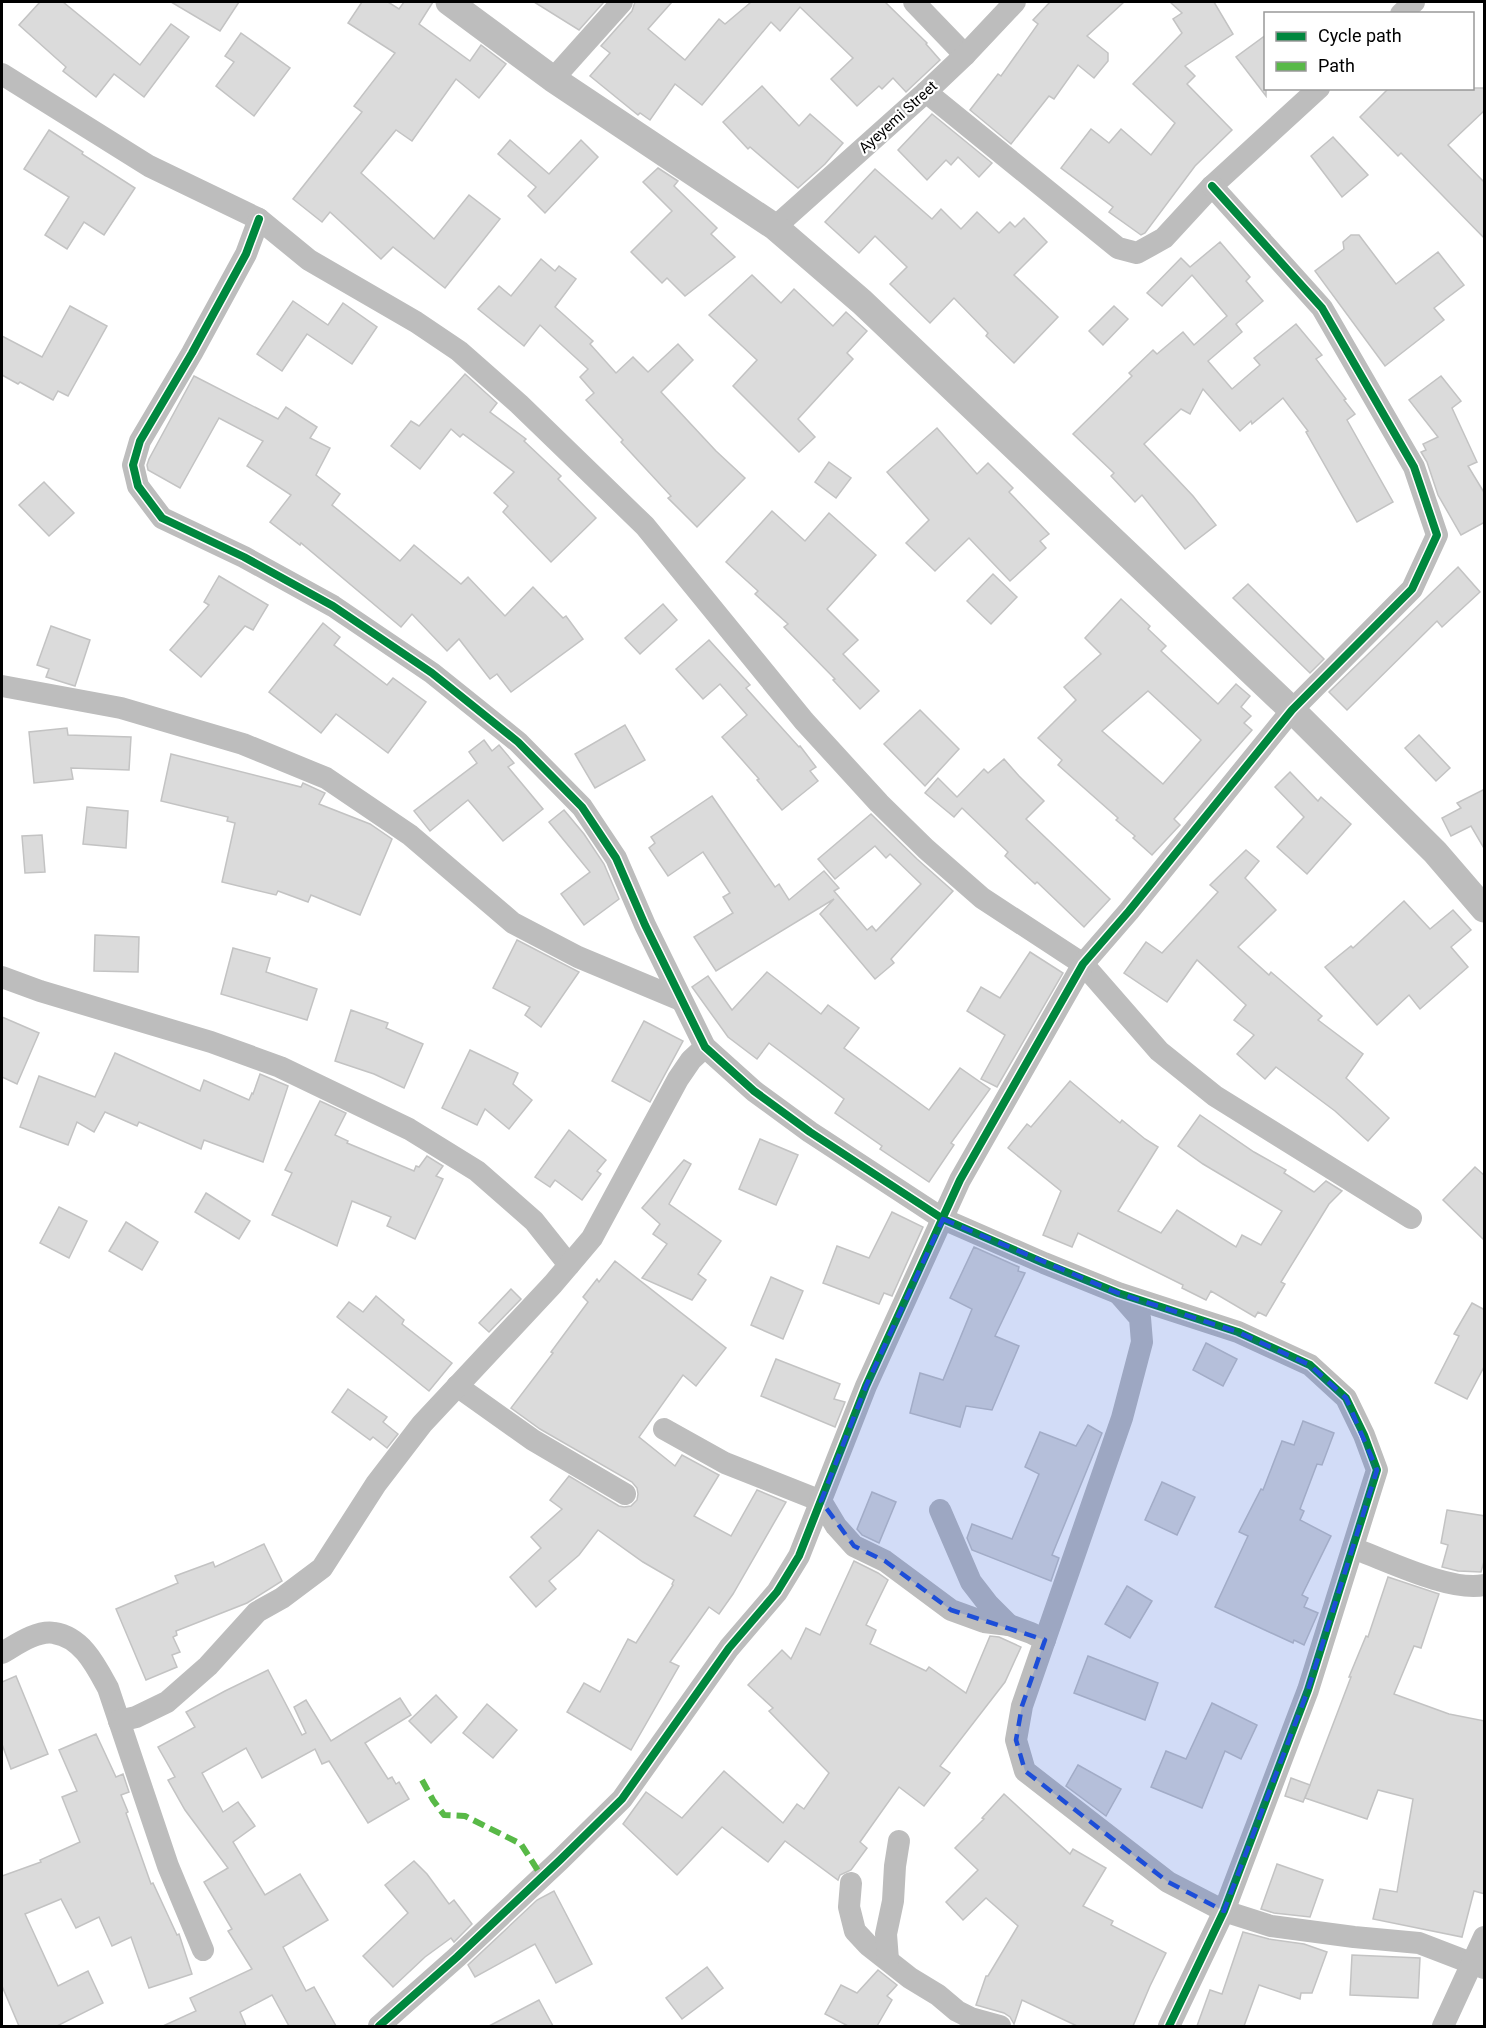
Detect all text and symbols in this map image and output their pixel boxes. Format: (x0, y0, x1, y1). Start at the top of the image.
legend (1264, 12, 1474, 90)
text: Cycle path (1318, 25, 1402, 46)
text: Path (1318, 55, 1355, 76)
street label: Ayeyemi Street (855, 77, 941, 157)

